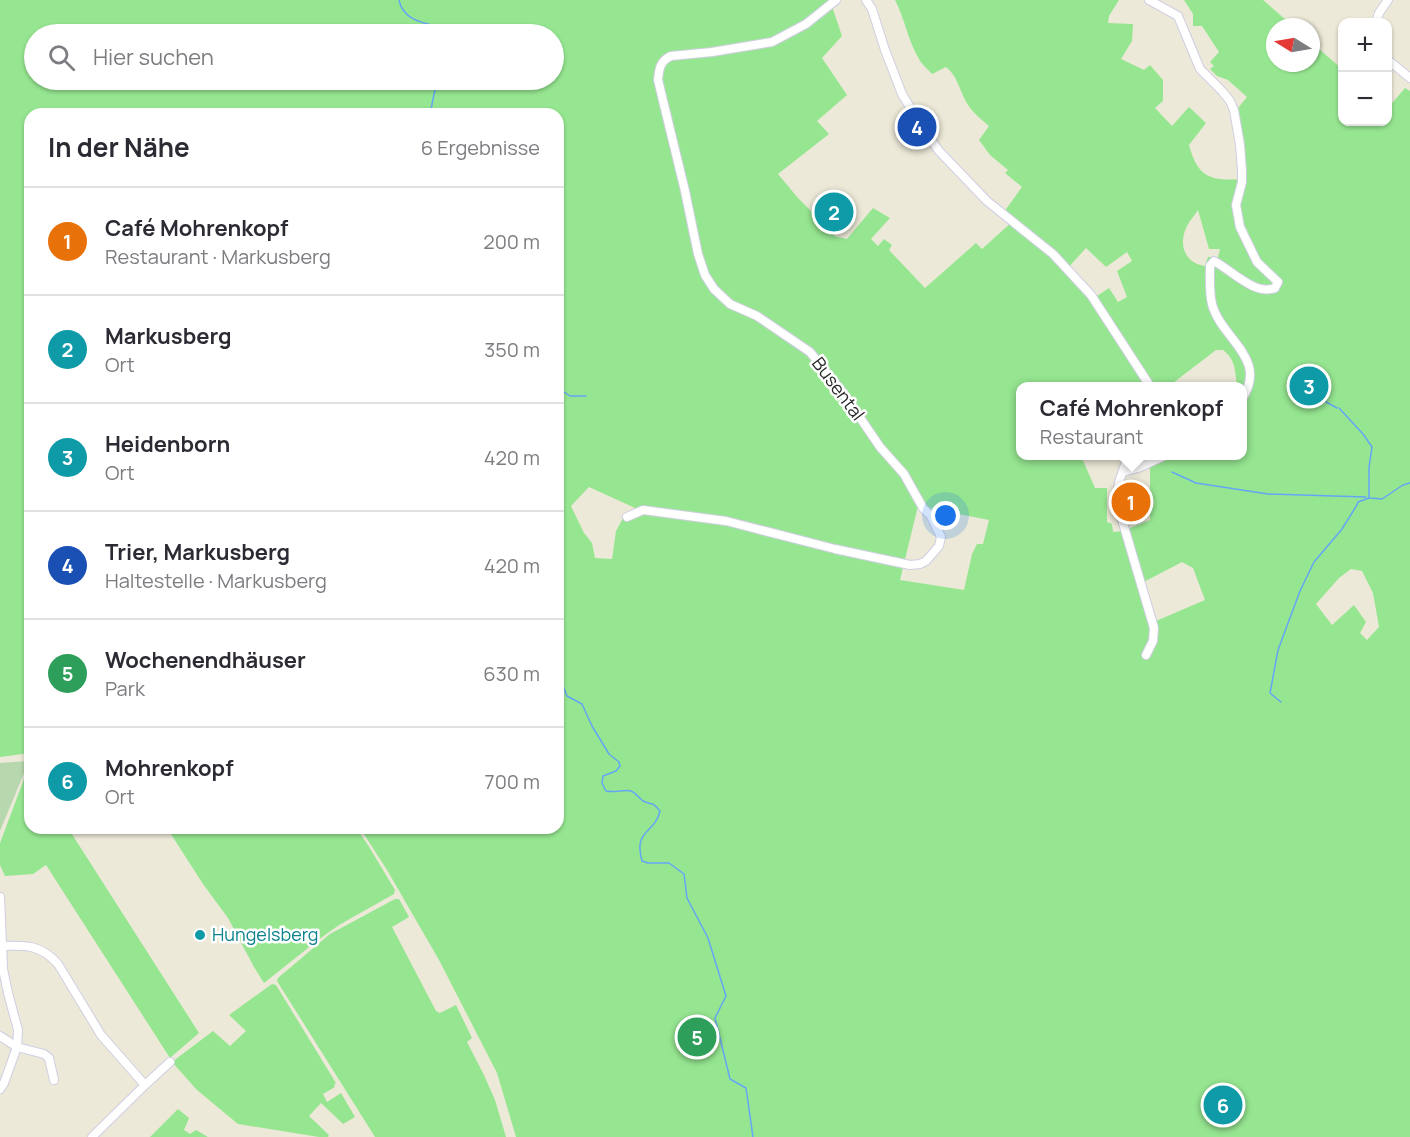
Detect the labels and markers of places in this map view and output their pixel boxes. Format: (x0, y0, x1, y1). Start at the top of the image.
pin: 4 (898, 104, 936, 150)
pin: 2 (814, 190, 854, 234)
pin: 3 (1290, 364, 1328, 408)
pin: 1 (1112, 480, 1150, 524)
place label: Hungelsberg (212, 922, 319, 946)
marker: Hungelsberg (193, 928, 207, 942)
pin: 5 (678, 1014, 716, 1060)
pin: 6 (1204, 1082, 1242, 1128)

